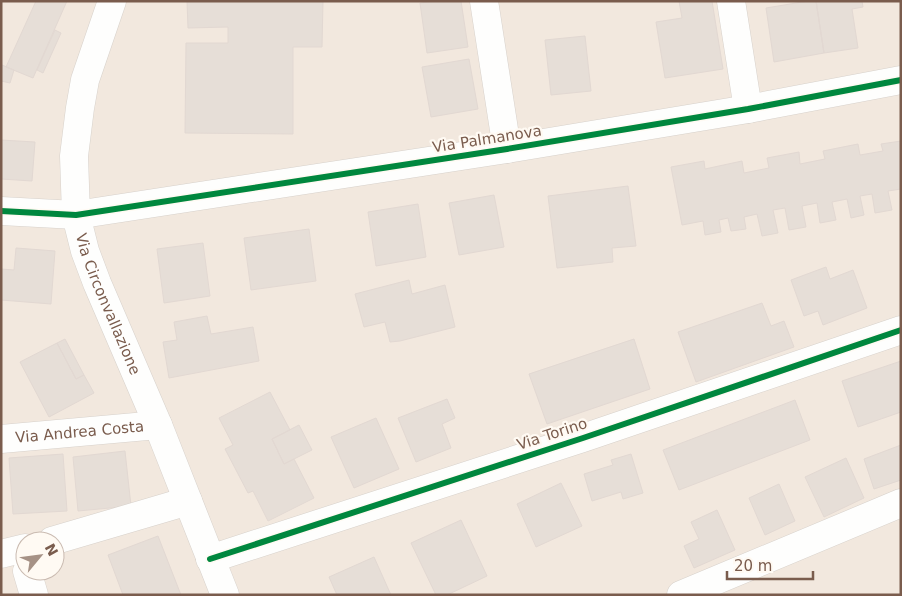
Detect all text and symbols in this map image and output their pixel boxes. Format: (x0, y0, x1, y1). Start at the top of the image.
street label: Via Palmanova (431, 121, 543, 157)
street label: Via Circonvallazione (72, 231, 144, 377)
street label: Via Torino (515, 414, 589, 454)
street label: Via Andrea Costa (15, 417, 145, 447)
north arrow (15, 531, 65, 581)
text: N (42, 541, 61, 559)
scale bar (727, 548, 813, 580)
text: 20 m (734, 557, 772, 575)

